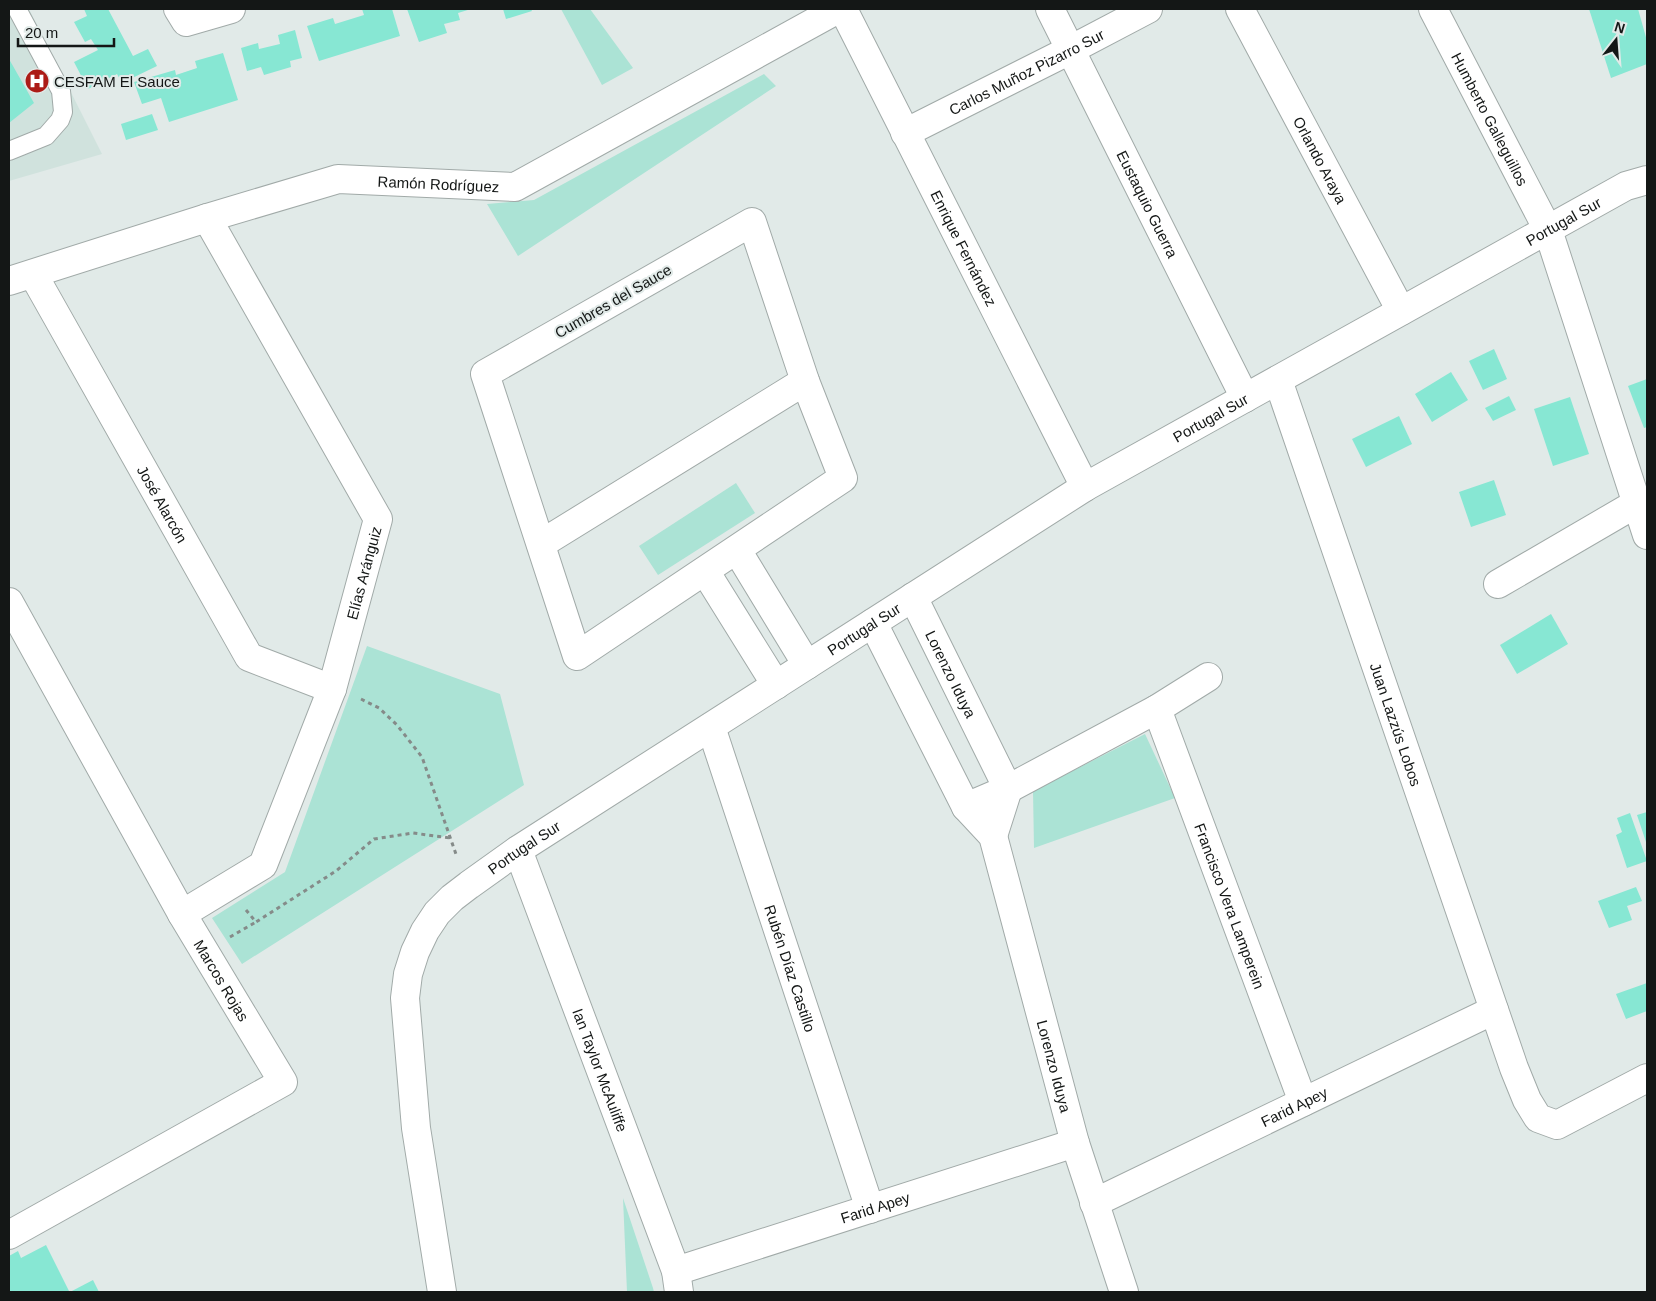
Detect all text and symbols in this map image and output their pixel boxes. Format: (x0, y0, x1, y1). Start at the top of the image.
scale bar (18, 15, 114, 47)
north arrow (1591, 15, 1641, 65)
text: N (1613, 18, 1627, 37)
text: 20 m (25, 24, 58, 41)
street label: Carlos Muñoz Pizarro Sur (946, 25, 1107, 118)
street label: Humberto Galleguillos (1449, 50, 1532, 188)
hospital icon: CESFAM El Sauce (24, 68, 50, 94)
place label: CESFAM El Sauce (54, 73, 180, 90)
street label: Orlando Araya (1290, 114, 1351, 207)
street label: Eustaquio Guerra (1114, 147, 1182, 261)
street label: Ramón Rodríguez (377, 172, 500, 195)
street label: Enrique Fernández (928, 187, 1000, 309)
street label: Portugal Sur (1523, 193, 1604, 249)
street label: Cumbres del Sauce (552, 261, 674, 341)
street label: Portugal Sur (1170, 390, 1251, 445)
street label: José Alarcón (134, 462, 191, 546)
street label: Elías Aránguiz (343, 524, 384, 621)
street label: Portugal Sur (824, 599, 903, 658)
street label: Lorenzo Iduya (922, 628, 980, 721)
street label: Juan Lazzús Lobos (1367, 660, 1425, 788)
street label: Portugal Sur (484, 817, 563, 877)
street label: Francisco Vera Lamperein (1192, 821, 1269, 991)
street label: Rubén Díaz Castillo (762, 903, 819, 1034)
street label: Marcos Rojas (191, 937, 253, 1024)
street label: Ian Taylor McAuliffe (570, 1006, 631, 1134)
street label: Lorenzo Iduya (1034, 1018, 1075, 1115)
street label: Farid Apey (1258, 1083, 1330, 1130)
street label: Farid Apey (838, 1188, 912, 1226)

